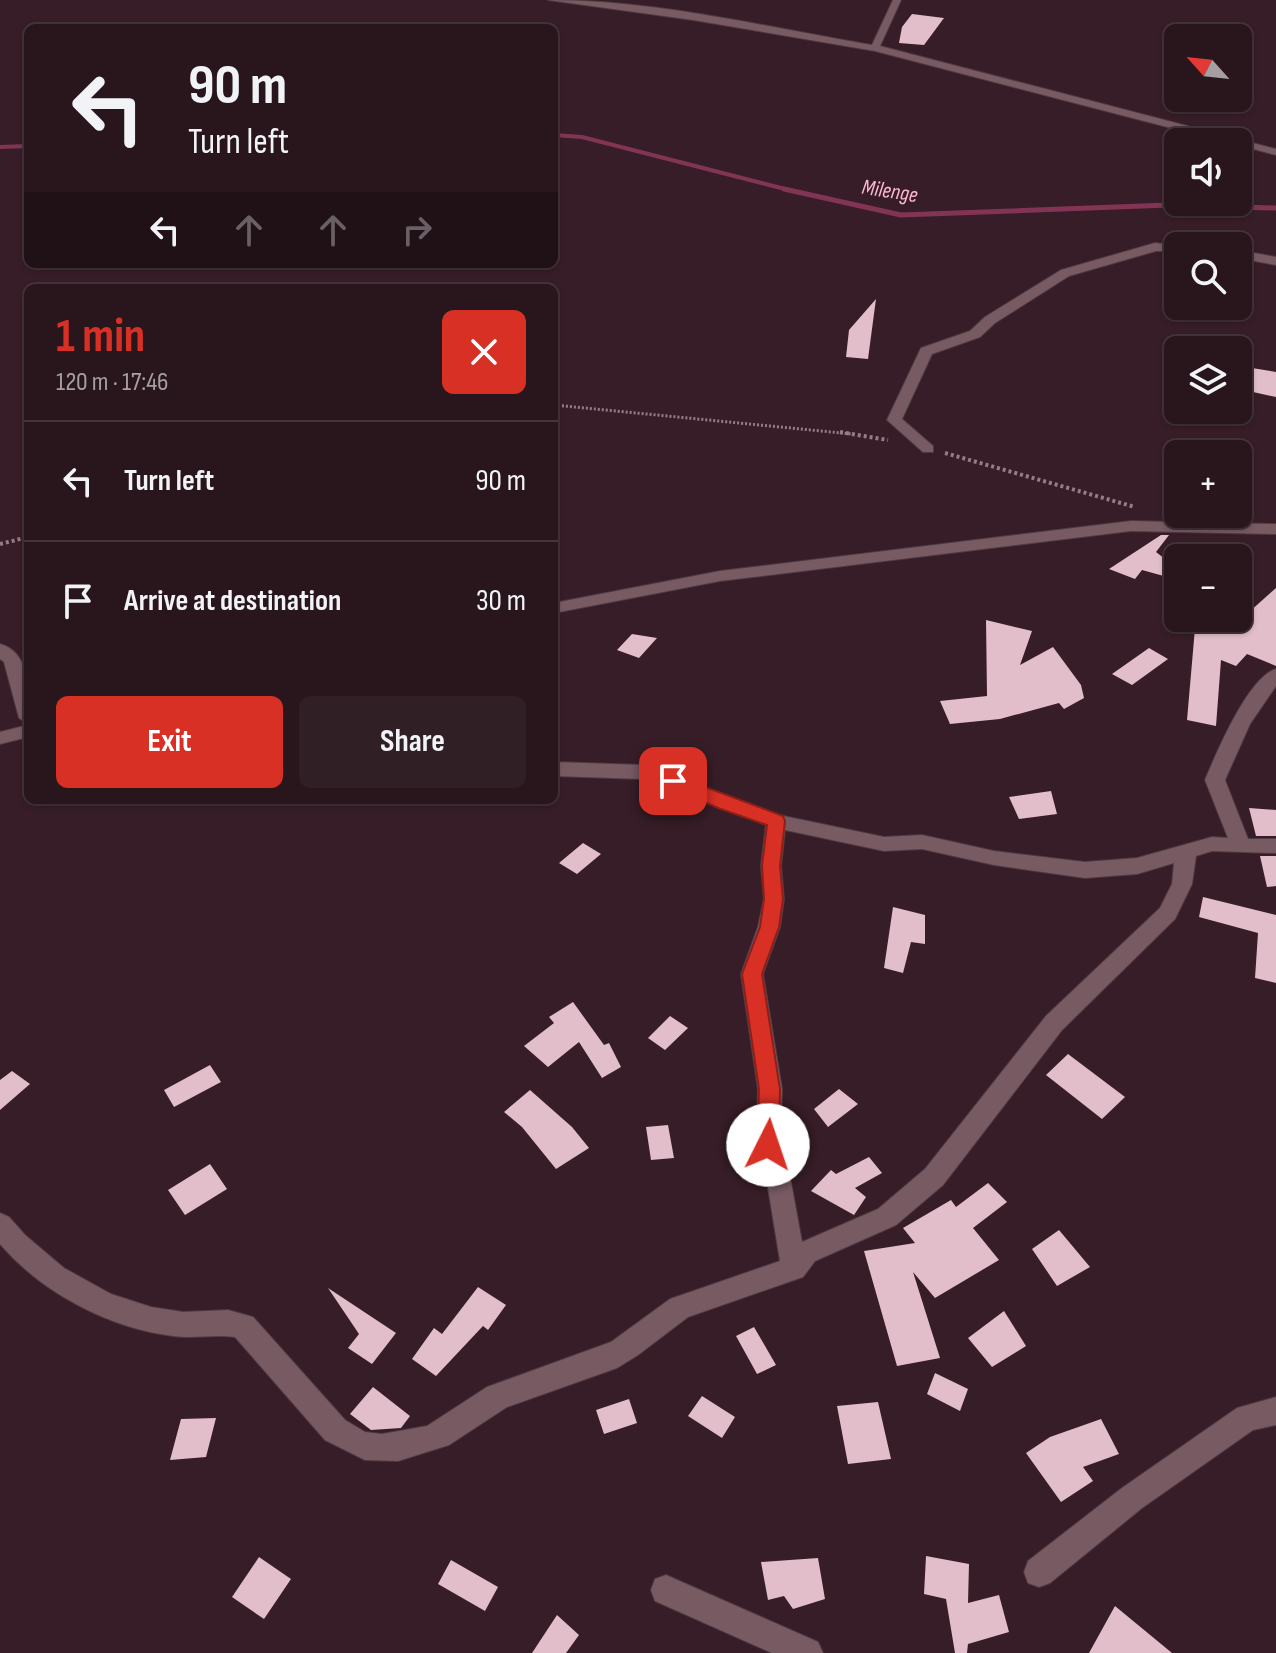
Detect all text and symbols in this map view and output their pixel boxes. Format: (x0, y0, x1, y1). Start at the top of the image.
north arrow (1164, 24, 1252, 112)
map controls (1164, 24, 1252, 632)
text: 90 m (188, 53, 287, 120)
icon: left (56, 56, 160, 160)
text: Turn left (188, 121, 289, 164)
button: sound (1164, 128, 1252, 216)
water label: Milenge (860, 174, 920, 209)
icon: left (143, 208, 187, 252)
icon: ahead (227, 208, 271, 252)
icon: ahead (311, 208, 355, 252)
icon: right (395, 208, 439, 252)
button: search (1164, 232, 1252, 320)
text: 1 min (56, 308, 145, 365)
button: close (442, 310, 526, 394)
button: layers (1164, 336, 1252, 424)
text: 120 m · 17:46 (56, 367, 168, 398)
button: + (1164, 440, 1252, 528)
icon: left (56, 459, 100, 503)
text: Turn left (124, 463, 214, 499)
text: 90 m (475, 463, 526, 499)
button: − (1164, 544, 1252, 632)
icon: arrive (56, 579, 100, 623)
text: Arrive at destination (124, 583, 341, 619)
text: 30 m (476, 583, 526, 619)
button: Exit (56, 696, 283, 788)
button: Share (299, 696, 526, 788)
pin (639, 747, 707, 815)
icon: arrive (651, 759, 695, 803)
position arrow (726, 1103, 810, 1187)

